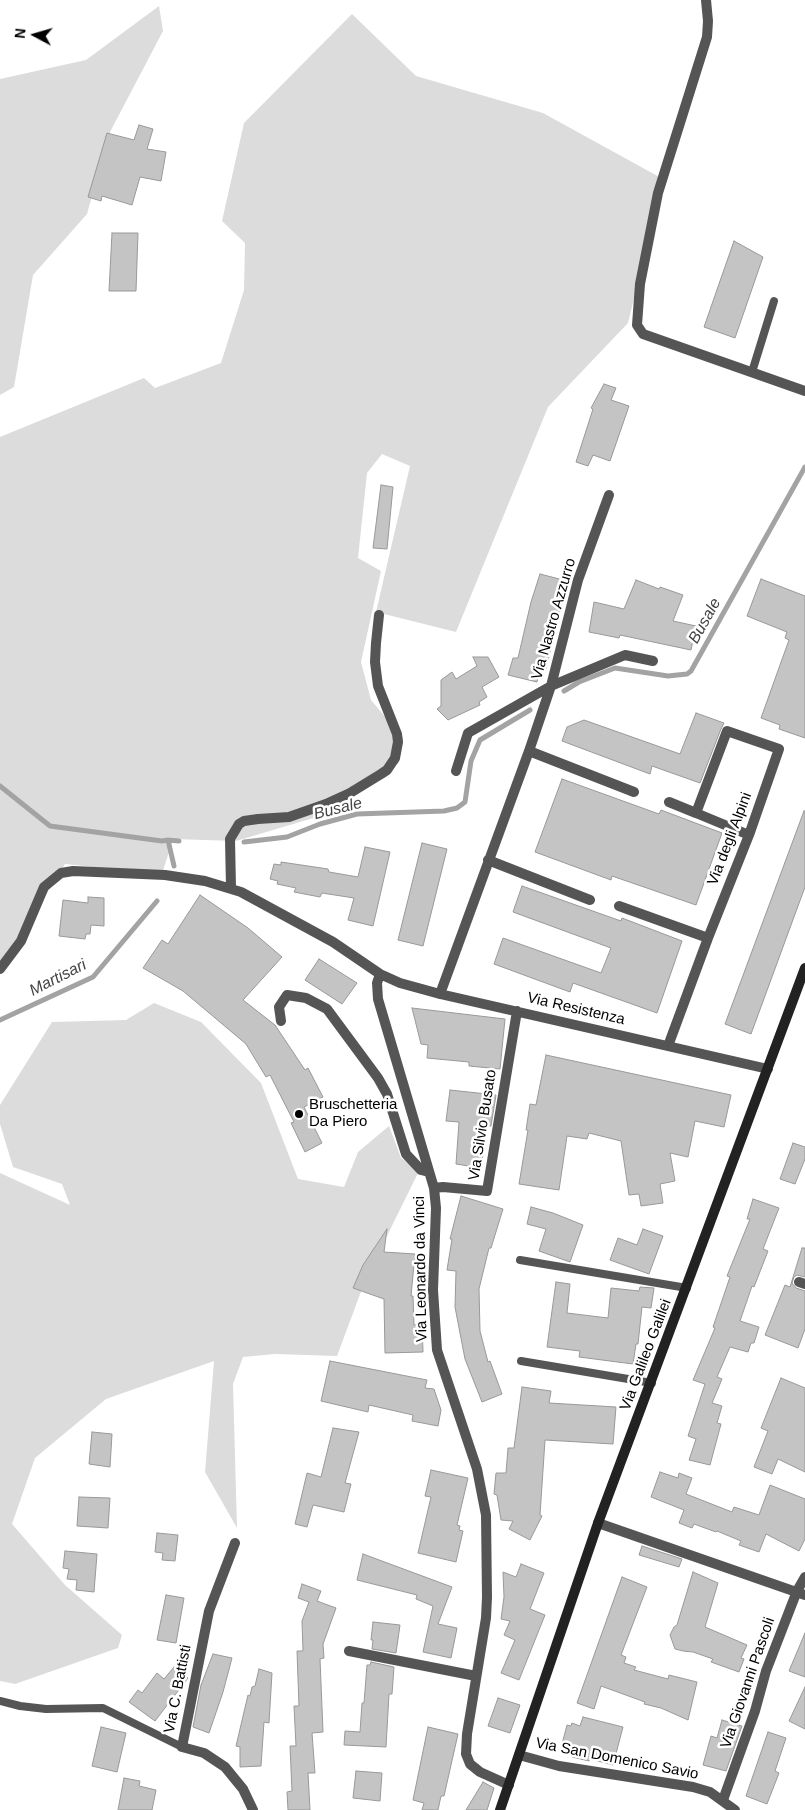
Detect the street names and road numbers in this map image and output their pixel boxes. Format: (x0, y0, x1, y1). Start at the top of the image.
street label: Via Nastro Azzurro (528, 556, 580, 682)
street label: Via degli Alpini (704, 790, 756, 888)
street label: Via Resistenza (525, 989, 627, 1029)
street label: Via Silvio Busato (465, 1068, 501, 1182)
street label: Via Leonardo da Vinci (411, 1196, 431, 1342)
street label: Via Galileo Galilei (616, 1297, 676, 1413)
street label: Via Giovanni Pascoli (717, 1615, 779, 1751)
street label: Via C. Battisti (161, 1643, 195, 1735)
street label: Via San Domenico Savio (534, 1734, 700, 1784)

